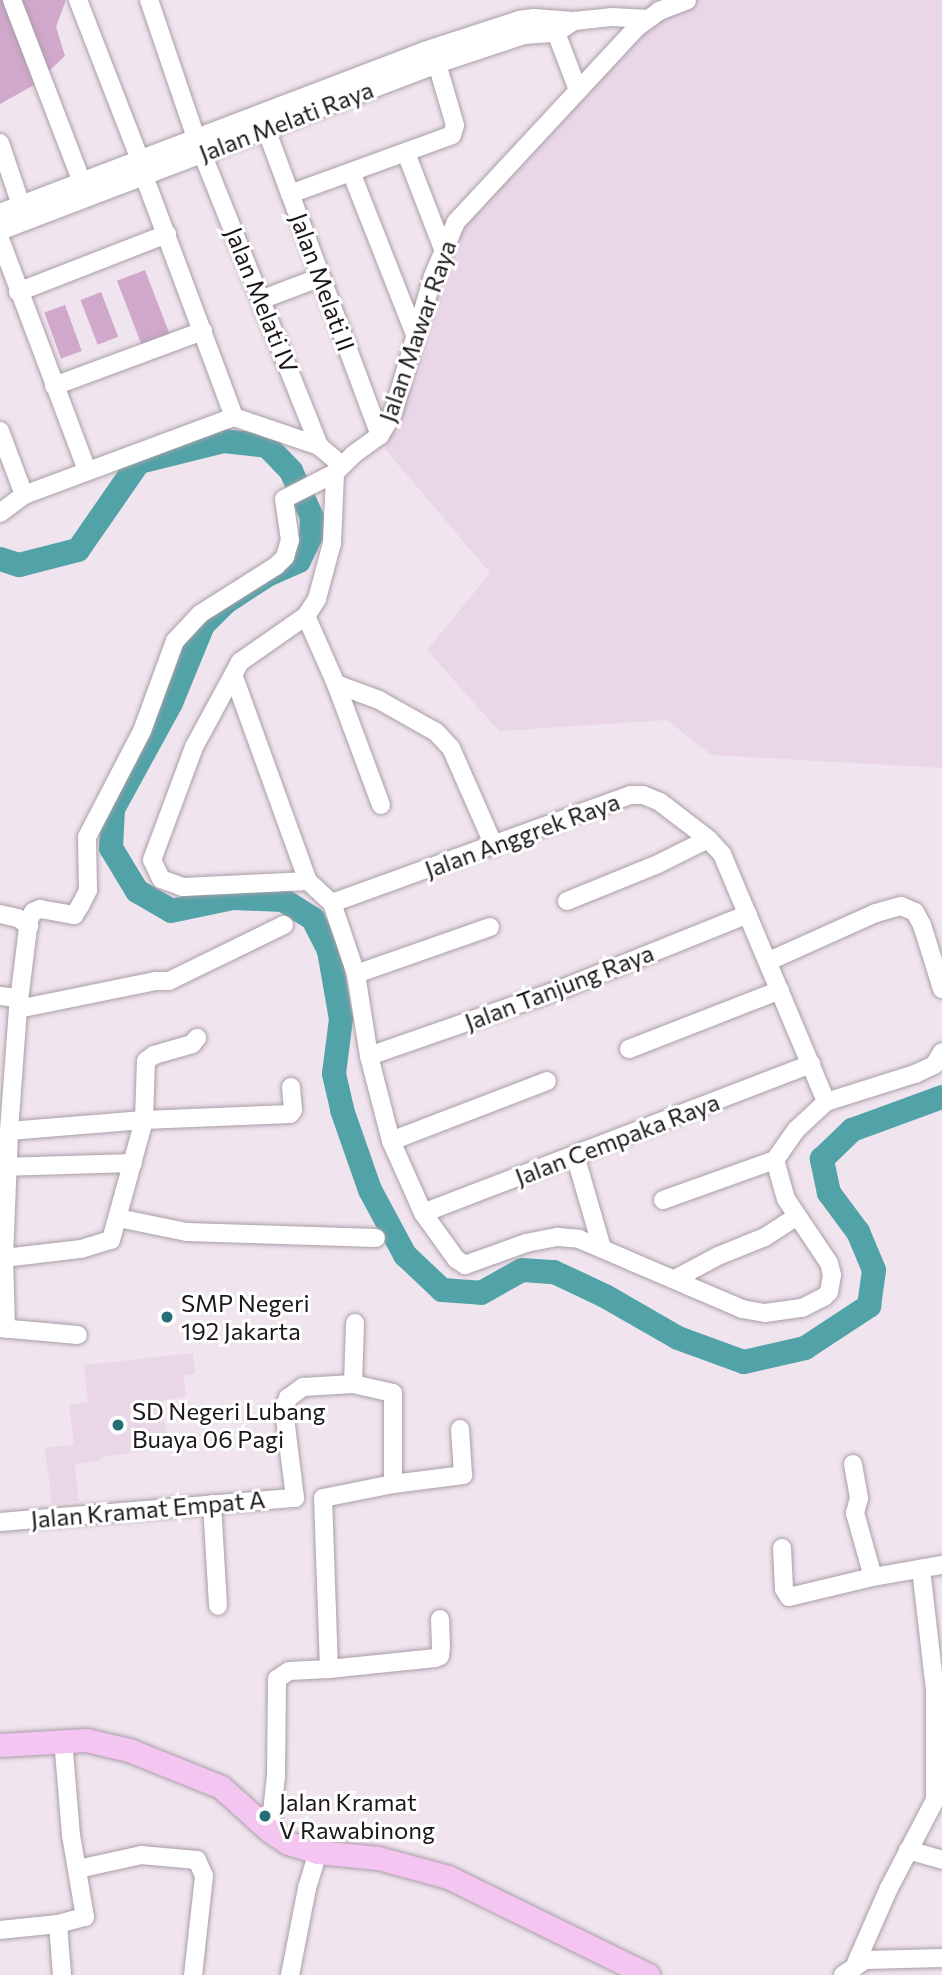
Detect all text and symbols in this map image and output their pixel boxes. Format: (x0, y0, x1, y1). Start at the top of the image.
street label: Jalan Melati Raya (195, 75, 377, 167)
street label: Jalan Melati II (285, 209, 361, 355)
street label: Jalan Melati IV (220, 223, 304, 377)
street label: Jalan Mawar Raya (372, 236, 462, 426)
street label: Jalan Anggrek Raya (421, 786, 623, 884)
street label: Jalan Tanjung Raya (460, 938, 658, 1036)
street label: Jalan Cempaka Raya (511, 1087, 723, 1191)
place label: SMP Negeri 192 Jakarta (181, 1289, 310, 1345)
marker: SMP Negeri 192 Jakarta (159, 1309, 175, 1325)
place label: SD Negeri Lubang Buaya 06 Pagi (132, 1397, 326, 1453)
marker: SD Negeri Lubang Buaya 06 Pagi (110, 1417, 126, 1433)
street label: Jalan Kramat Empat A (29, 1484, 267, 1534)
place label: Jalan Kramat V Rawabinong (279, 1788, 435, 1844)
marker: Jalan Kramat V Rawabinong (257, 1808, 273, 1824)

